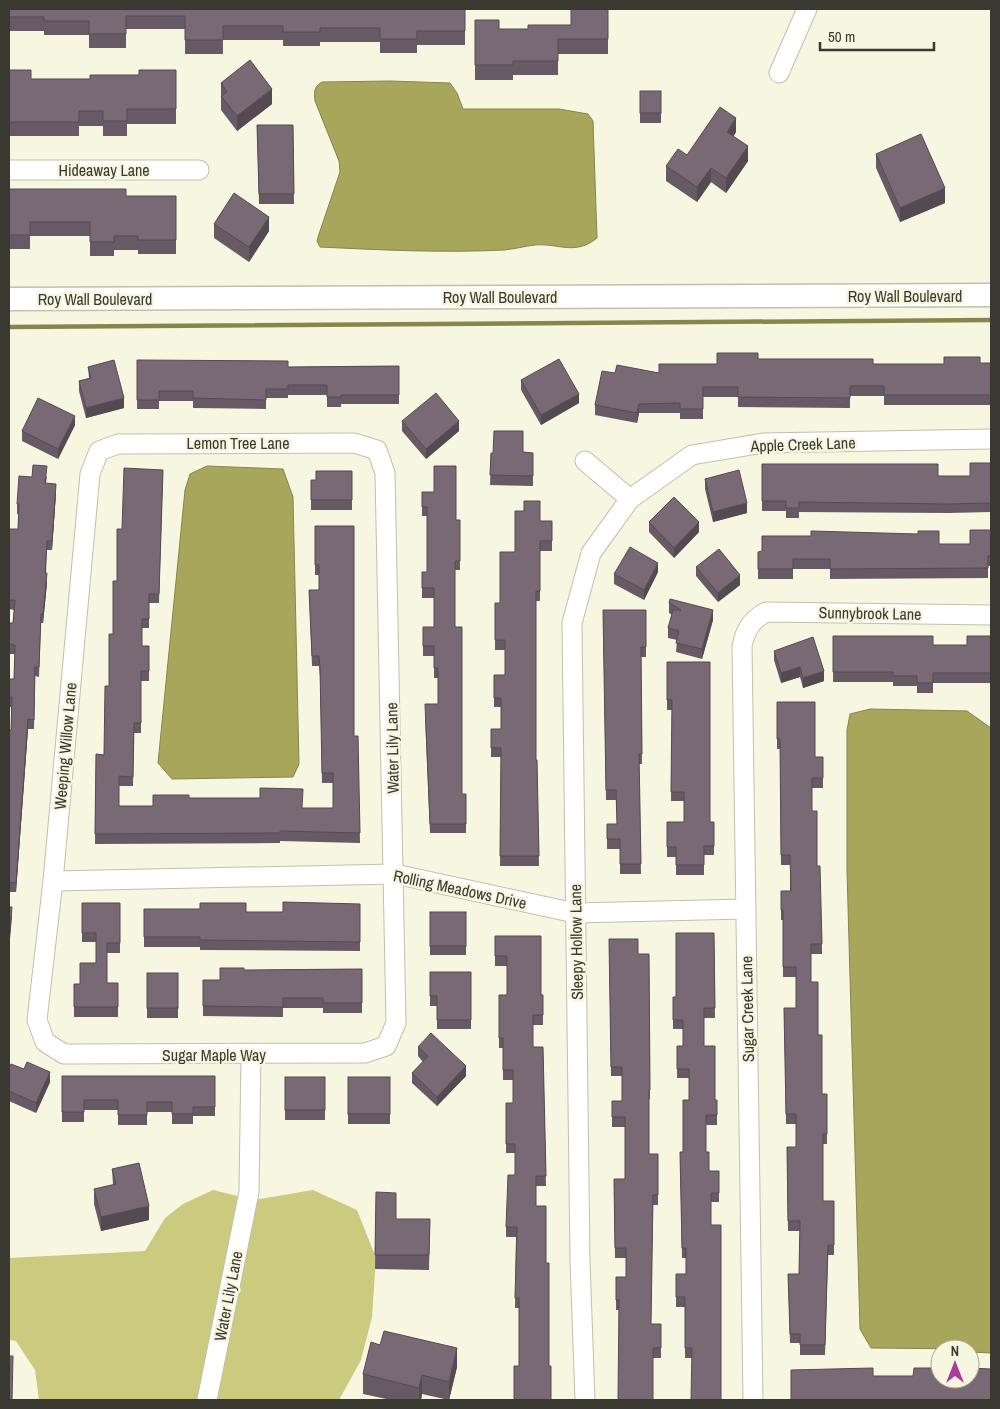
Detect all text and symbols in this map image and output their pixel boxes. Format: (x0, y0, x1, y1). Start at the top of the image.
scale bar (820, 20, 934, 52)
text: 50 m (828, 26, 855, 47)
street label: Hideaway Lane (58, 159, 150, 181)
street label: Roy Wall Boulevard (848, 285, 962, 307)
street label: Roy Wall Boulevard (443, 286, 557, 308)
street label: Roy Wall Boulevard (38, 288, 152, 310)
street label: Apple Creek Lane (749, 431, 856, 457)
street label: Lemon Tree Lane (187, 432, 289, 454)
street label: Sunnybrook Lane (818, 601, 922, 625)
street label: Weeping Willow Lane (48, 682, 82, 810)
street label: Water Lily Lane (380, 702, 404, 794)
street label: Rolling Meadows Drive (391, 864, 529, 914)
street label: Sleepy Hollow Lane (564, 884, 588, 1000)
street label: Sugar Creek Lane (735, 956, 759, 1062)
street label: Sugar Maple Way (162, 1044, 266, 1066)
street label: Water Lily Lane (208, 1249, 248, 1343)
north arrow (930, 1339, 980, 1389)
text: N (951, 1342, 959, 1360)

